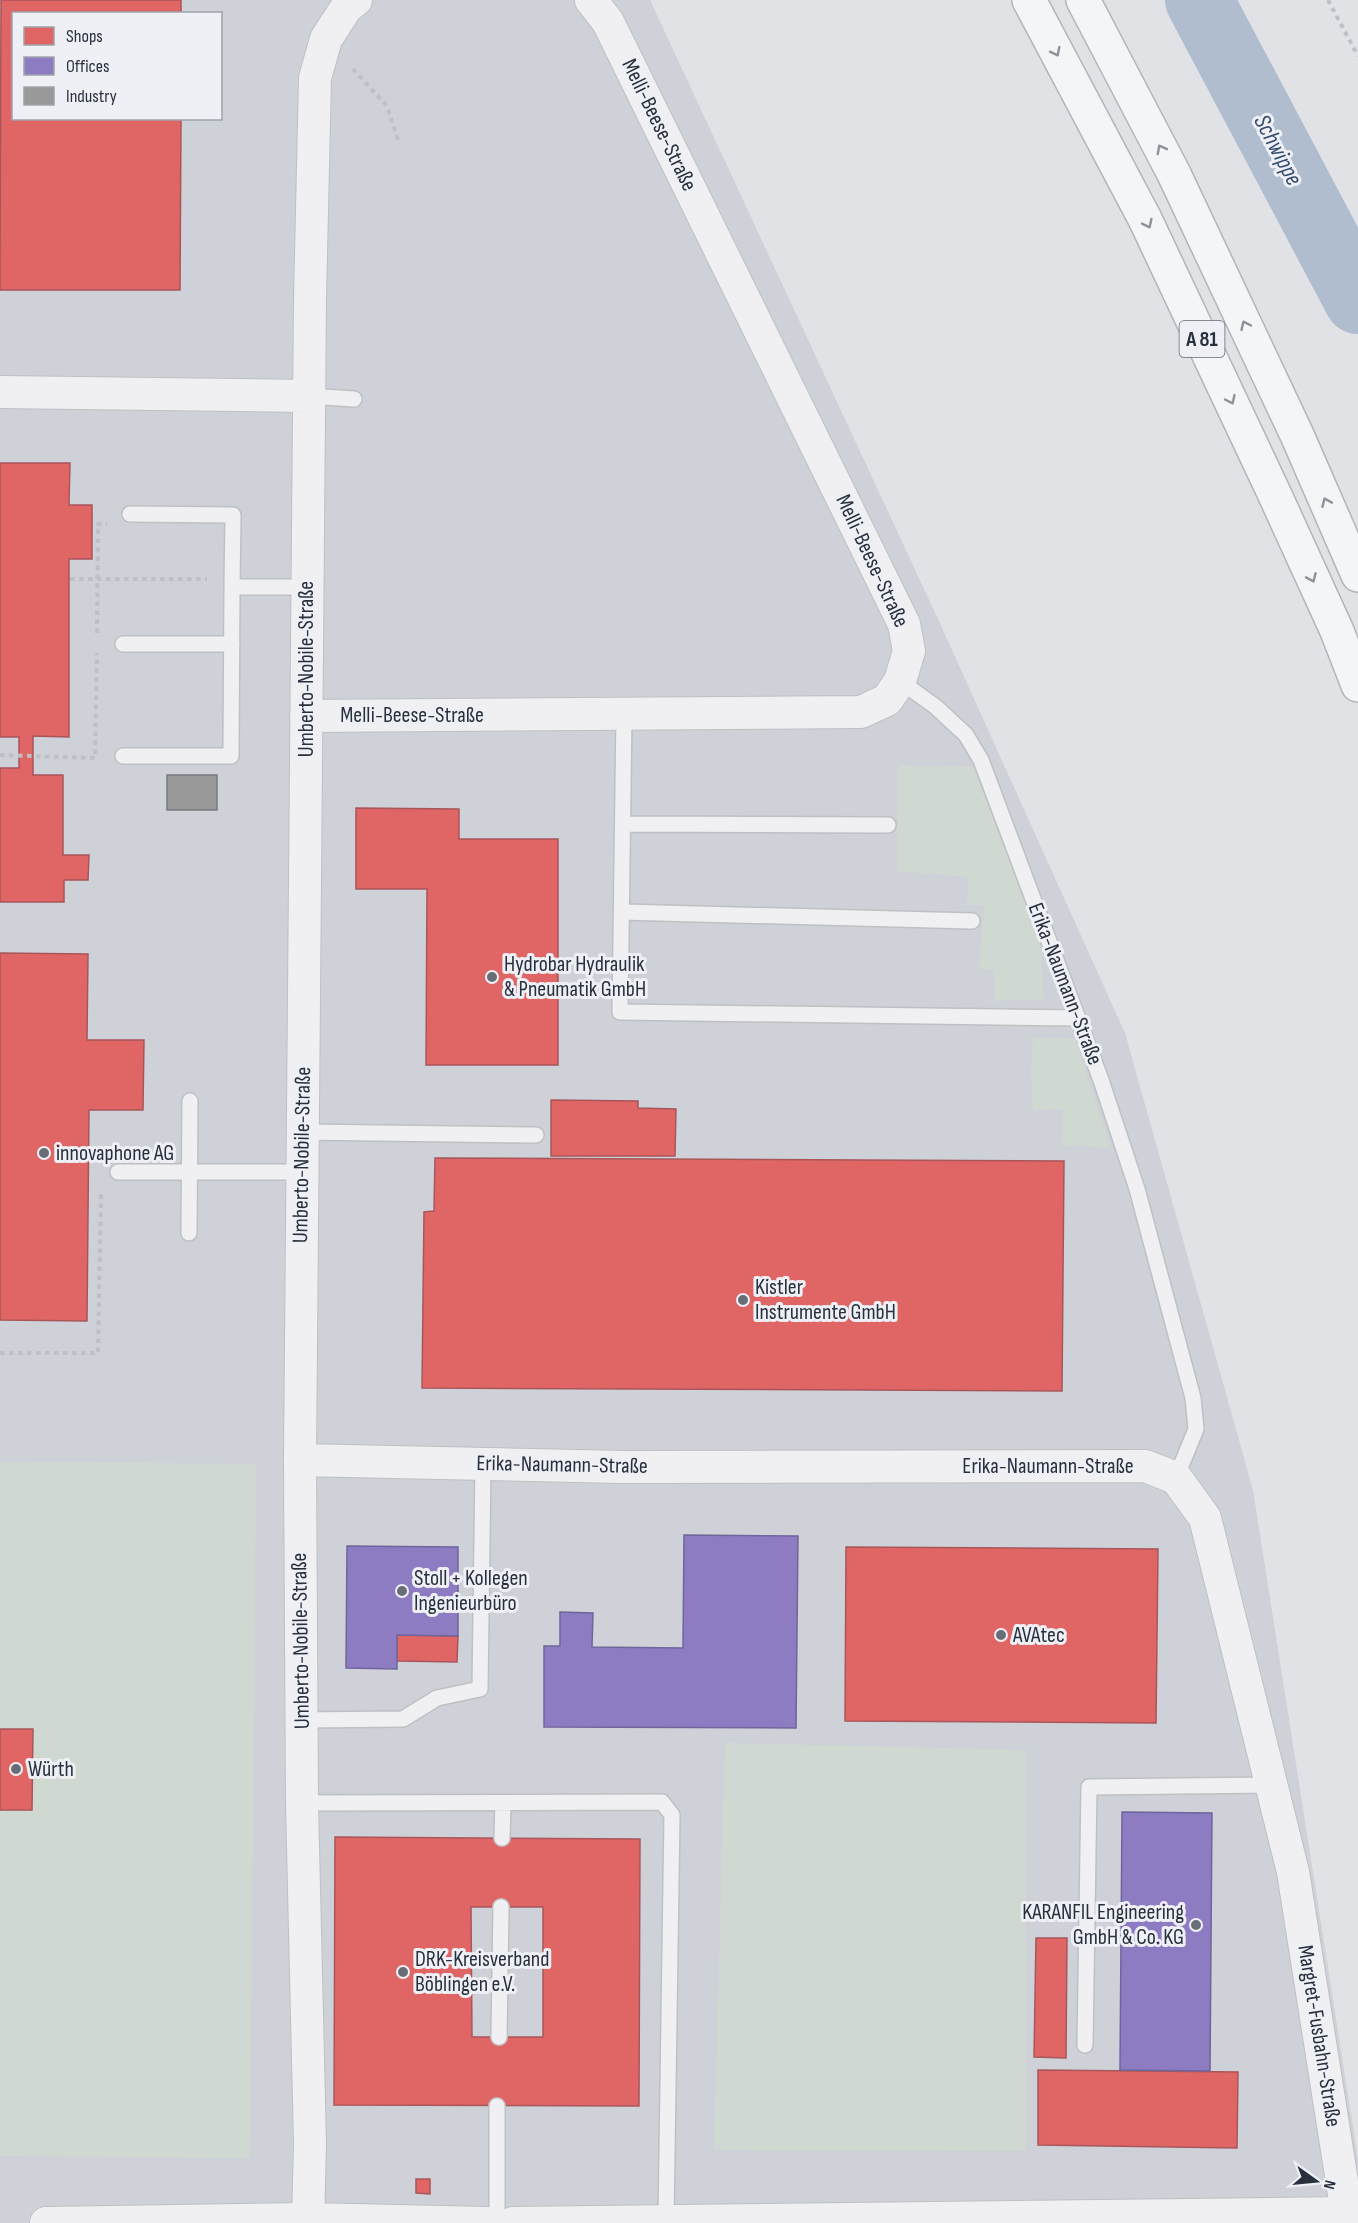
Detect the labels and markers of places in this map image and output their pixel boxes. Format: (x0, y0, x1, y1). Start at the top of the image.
place label: Hydrobar Hydraulik & Pneumatik GmbH (504, 951, 646, 1003)
marker: Hydrobar Hydraulik & Pneumatik GmbH (485, 970, 499, 984)
place label: innovaphone AG (56, 1140, 174, 1167)
marker: innovaphone AG (37, 1146, 51, 1160)
place label: Kistler Instrumente GmbH (755, 1274, 896, 1326)
marker: Kistler Instrumente GmbH (736, 1293, 750, 1307)
place label: Stoll + Kollegen Ingenieurbüro (414, 1565, 528, 1617)
marker: Stoll + Kollegen Ingenieurbüro (395, 1584, 409, 1598)
place label: AVAtec (1012, 1622, 1065, 1649)
marker: AVAtec (994, 1628, 1008, 1642)
place label: Würth (28, 1756, 74, 1783)
marker: Würth (9, 1762, 23, 1776)
place label: KARANFIL Engineering GmbH & Co. KG (1022, 1899, 1184, 1951)
marker: KARANFIL Engineering GmbH & Co. KG (1189, 1918, 1203, 1932)
place label: DRK-Kreisverband Böblingen e.V. (415, 1946, 549, 1998)
marker: DRK-Kreisverband Böblingen e.V. (396, 1965, 410, 1979)

